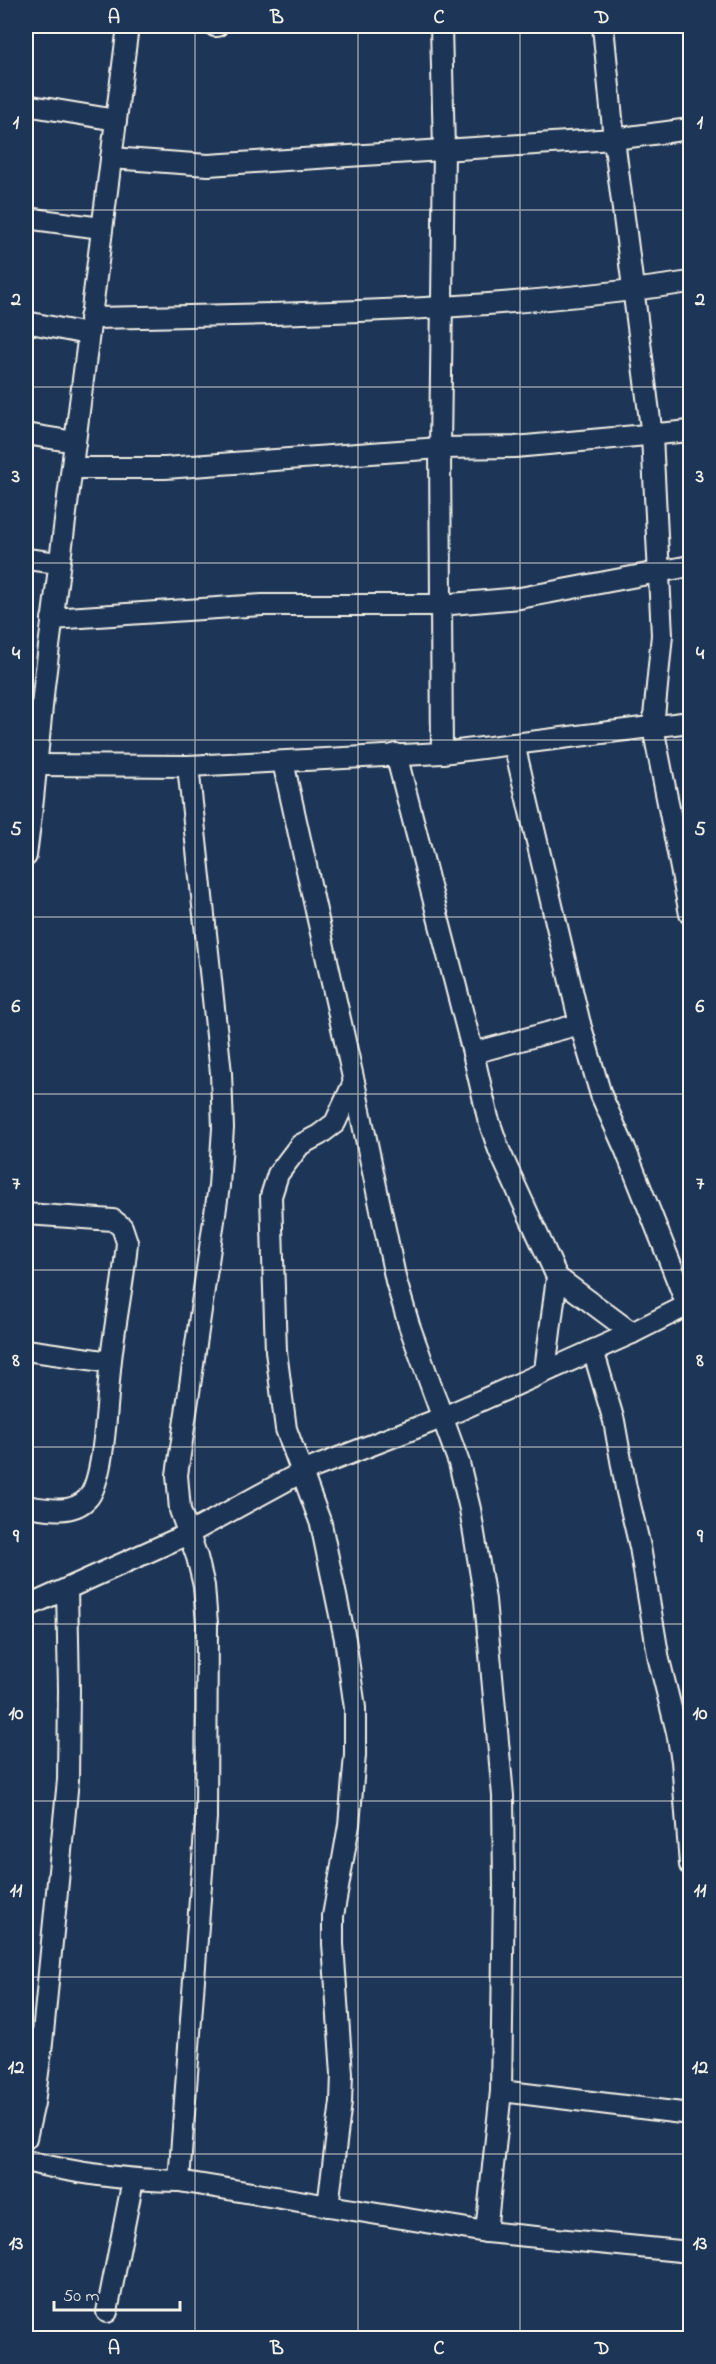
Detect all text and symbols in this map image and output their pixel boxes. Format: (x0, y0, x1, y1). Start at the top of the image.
text: A (108, 4, 120, 33)
text: B (269, 4, 284, 33)
text: C (434, 4, 445, 33)
text: D (594, 4, 609, 33)
text: 1 (13, 109, 20, 138)
text: 1 (697, 109, 704, 138)
text: 2 (10, 286, 21, 315)
text: 2 (694, 286, 705, 315)
text: 3 (11, 463, 20, 492)
text: 3 (695, 463, 704, 492)
text: 4 (12, 640, 21, 669)
text: 4 (696, 640, 705, 669)
text: 5 (10, 816, 22, 845)
text: 5 (694, 816, 706, 845)
text: 6 (12, 993, 21, 1022)
text: 6 (696, 993, 705, 1022)
text: 7 (12, 1170, 21, 1199)
text: 7 (696, 1170, 705, 1199)
text: 8 (11, 1347, 20, 1376)
text: 8 (695, 1347, 704, 1376)
text: 9 (12, 1523, 20, 1552)
text: 9 (696, 1523, 704, 1552)
text: 10 (9, 1700, 24, 1729)
text: 10 (693, 1700, 708, 1729)
text: 11 (10, 1877, 23, 1906)
text: 11 (694, 1877, 707, 1906)
text: 12 (8, 2054, 24, 2083)
text: 12 (692, 2054, 708, 2083)
text: 13 (9, 2230, 23, 2259)
text: 13 (693, 2230, 707, 2259)
scale bar (54, 2274, 180, 2312)
text: 50 m (63, 2284, 100, 2310)
text: A (108, 2335, 120, 2364)
text: B (269, 2335, 284, 2364)
text: C (434, 2335, 445, 2364)
text: D (594, 2335, 609, 2364)

